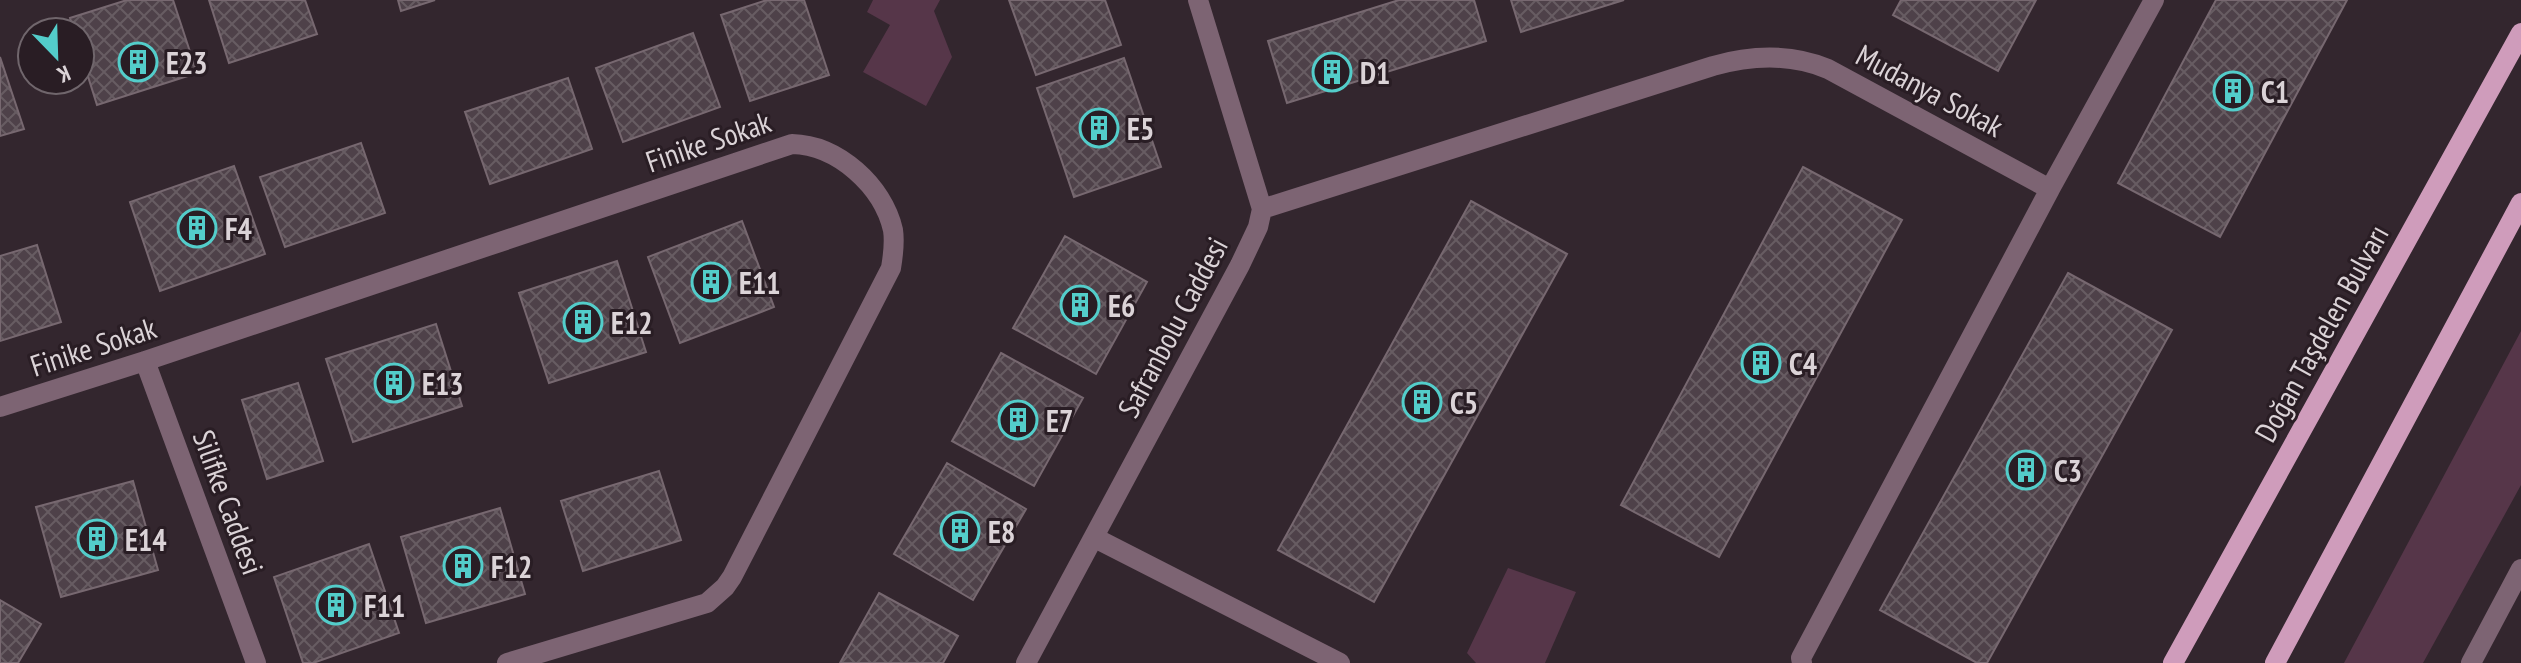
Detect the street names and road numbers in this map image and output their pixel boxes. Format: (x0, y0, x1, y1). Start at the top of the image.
street label: Mudanya Sokak (1850, 35, 2011, 145)
street label: Finike Sokak (640, 101, 776, 181)
street label: Doğan Taşdelen Bulvarı (2245, 218, 2397, 448)
street label: Safranbolu Caddesi (1108, 230, 1236, 424)
street label: Finike Sokak (25, 307, 161, 385)
street label: Silifke Caddesi (185, 424, 273, 580)

